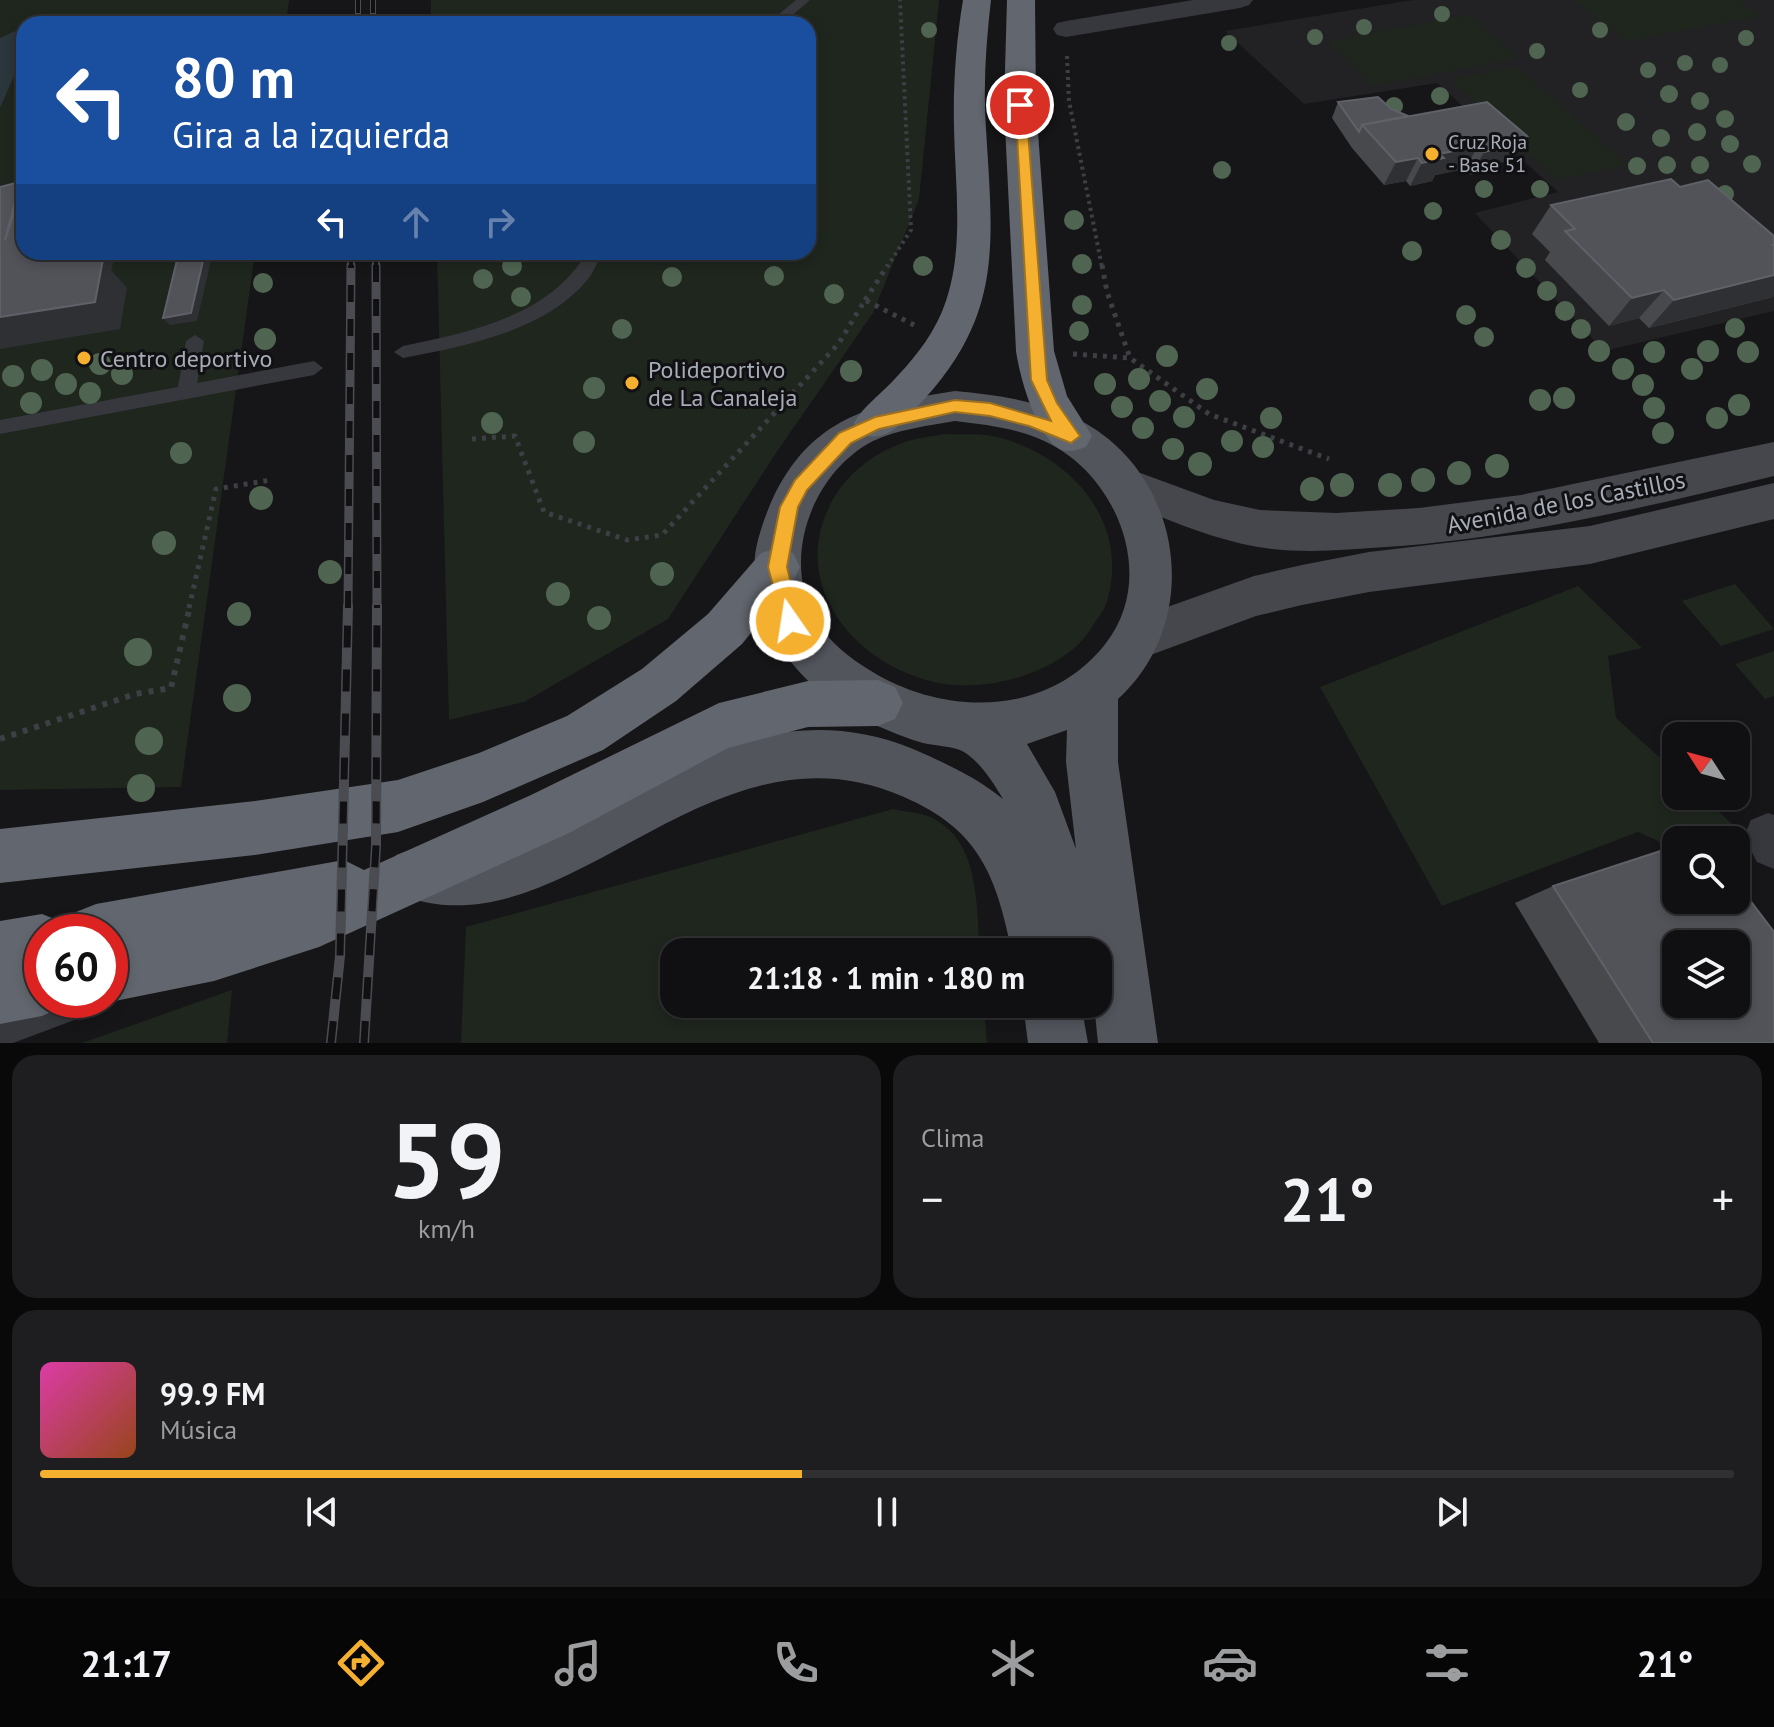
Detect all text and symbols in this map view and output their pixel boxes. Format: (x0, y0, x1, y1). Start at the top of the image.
text: 80 m (172, 41, 295, 113)
icon: left (40, 48, 144, 152)
pin (986, 71, 1054, 139)
icon: arrive (998, 83, 1042, 127)
text: Gira a la izquierda (172, 111, 450, 158)
place label: Cruz Roja - Base 51 (1448, 129, 1527, 178)
marker: Cruz Roja - Base 51 (1423, 145, 1441, 163)
icon: left (310, 200, 354, 244)
icon: ahead (394, 200, 438, 244)
icon: right (478, 200, 522, 244)
place label: Centro deportivo (100, 343, 272, 374)
marker: Centro deportivo (75, 349, 93, 367)
place label: Polideportivo de La Canaleja (648, 354, 798, 413)
marker: Polideportivo de La Canaleja (623, 374, 641, 392)
street label: Avenida de los Castillos (1444, 464, 1688, 540)
position arrow (748, 579, 832, 663)
north arrow (1662, 722, 1750, 810)
map controls (1662, 722, 1750, 1018)
button: search (1662, 826, 1750, 914)
speed limit sign: 60 (24, 914, 128, 1018)
button: layers (1662, 930, 1750, 1018)
text: 21:18 · 1 min · 180 m (747, 958, 1025, 997)
text: 59 (388, 1092, 505, 1227)
text: Clima (921, 1121, 984, 1154)
text: 21° (1280, 1160, 1375, 1238)
text: − (921, 1170, 943, 1227)
text: + (1712, 1170, 1734, 1227)
text: km/h (418, 1212, 475, 1245)
text: 99.9 FM (160, 1374, 265, 1413)
text: Música (160, 1413, 237, 1446)
icon: previous (300, 1490, 344, 1534)
icon: pause (865, 1490, 909, 1534)
icon: next (1430, 1490, 1474, 1534)
icon: directions (333, 1635, 389, 1691)
icon: music (550, 1635, 606, 1691)
icon: phone (768, 1635, 824, 1691)
icon: climate (985, 1635, 1041, 1691)
icon: car (1202, 1635, 1258, 1691)
icon: filters (1419, 1635, 1475, 1691)
text: 21:17 (81, 1640, 172, 1687)
text: 21° (1637, 1640, 1693, 1687)

